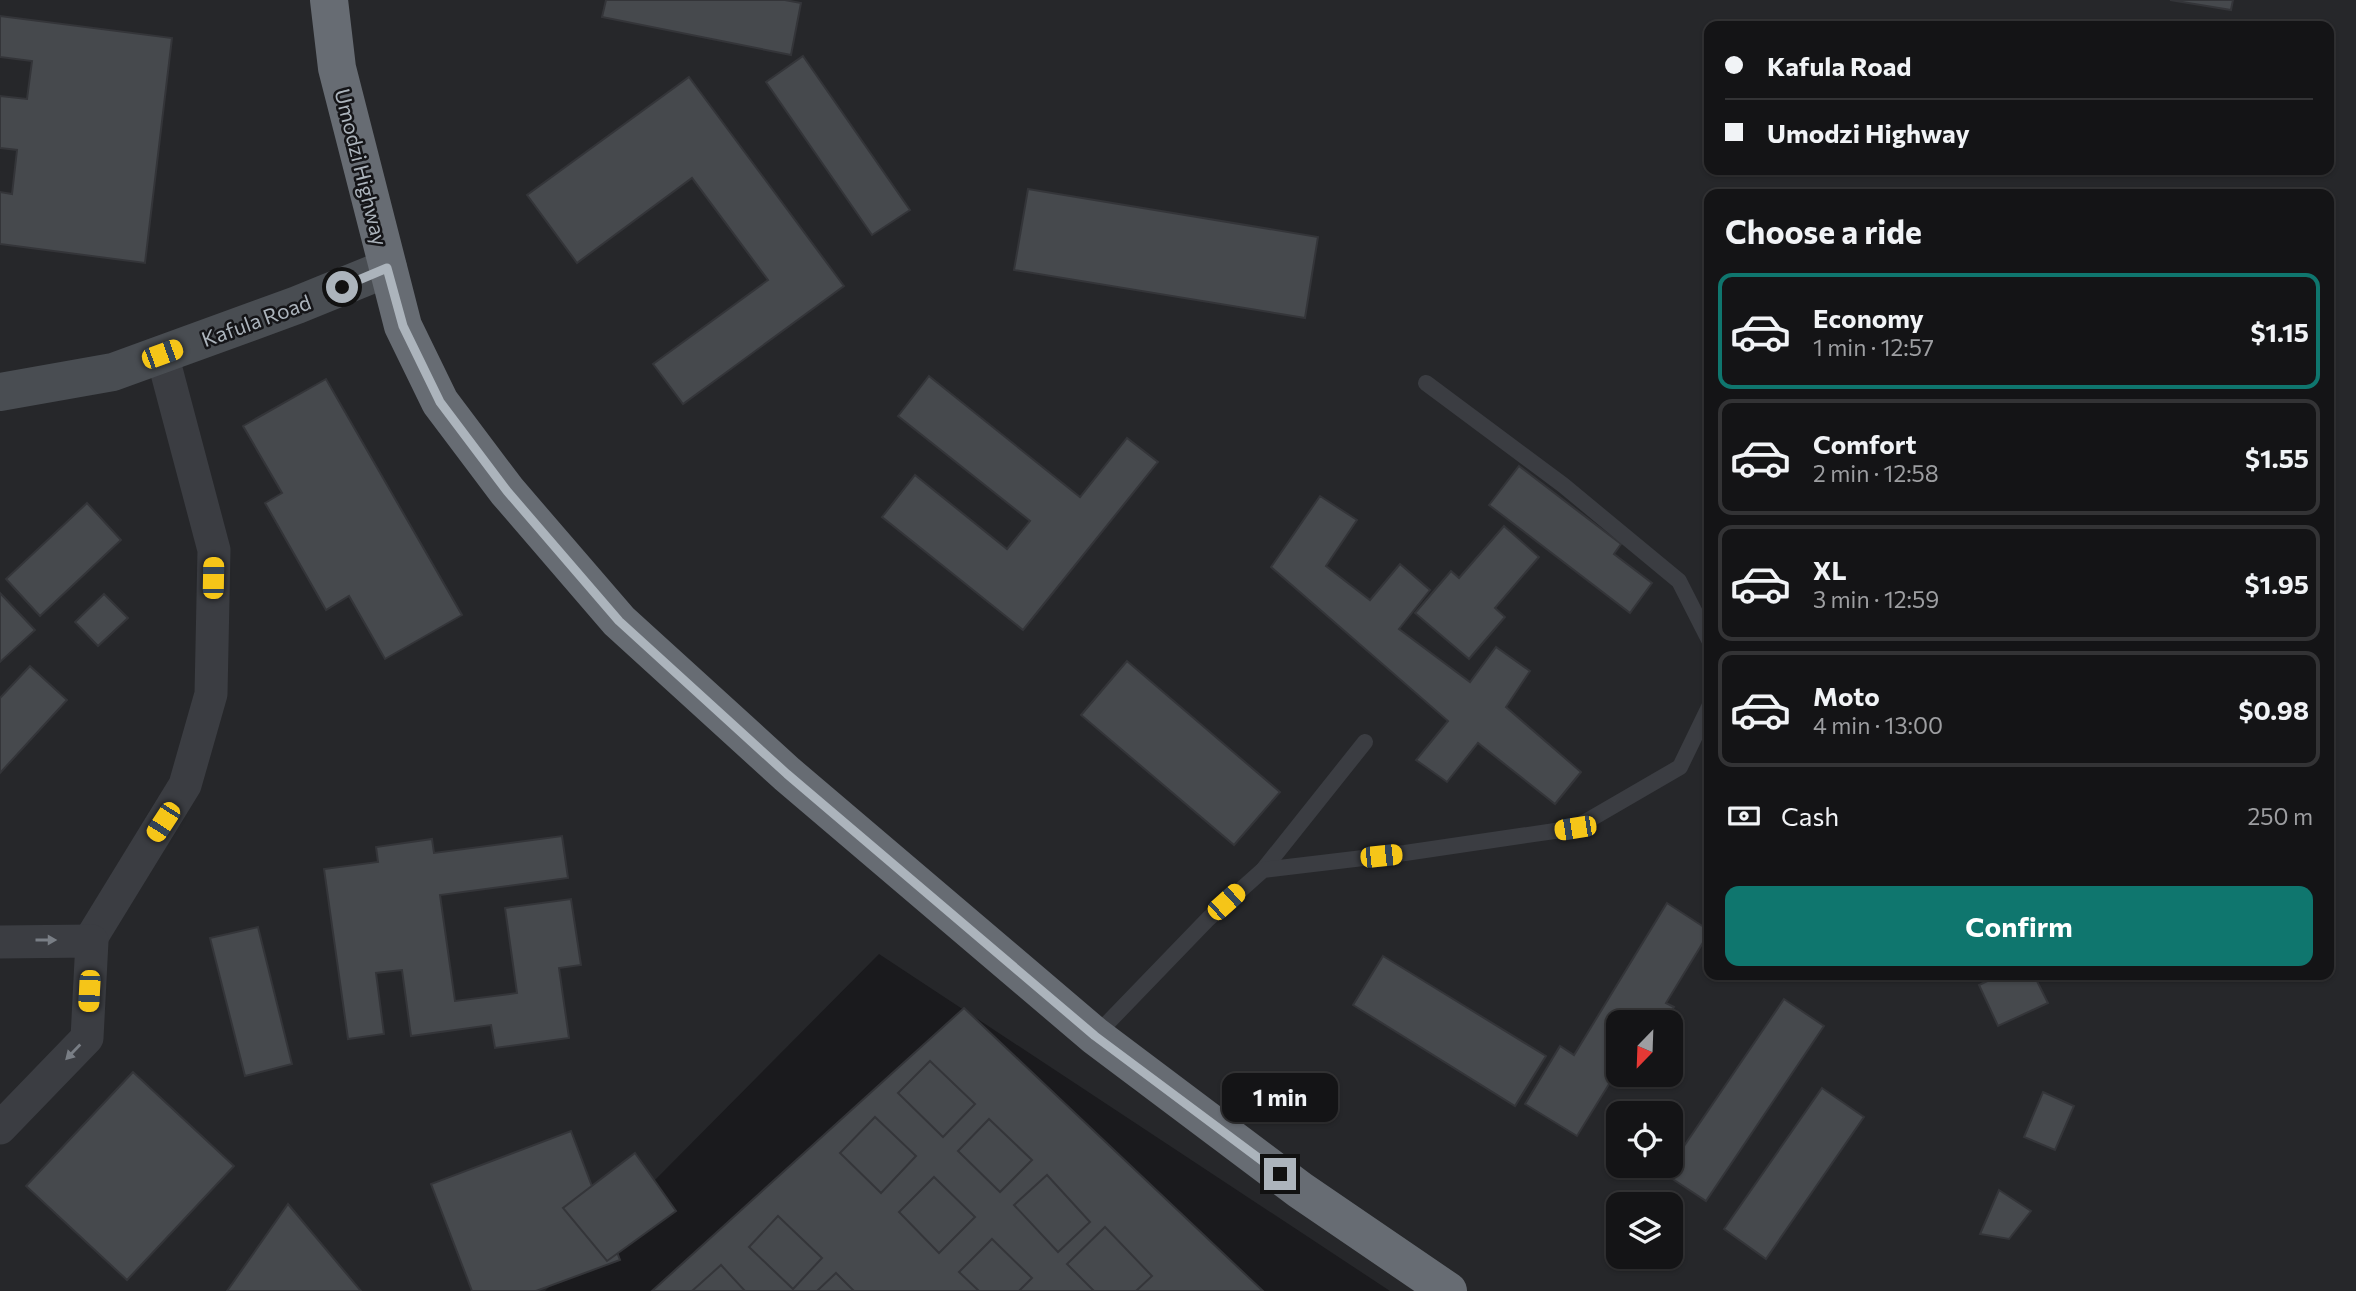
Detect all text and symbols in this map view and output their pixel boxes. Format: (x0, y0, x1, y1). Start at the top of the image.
text: Kafula Road (1767, 50, 1912, 81)
street label: Umodzi Highway (330, 86, 394, 248)
text: Umodzi Highway (1767, 117, 1970, 148)
text: Choose a ride (1725, 211, 1922, 251)
route start (326, 271, 358, 303)
street label: Kafula Road (198, 289, 314, 351)
icon: car (1729, 300, 1792, 363)
text: Economy (1813, 302, 1924, 333)
text: $1.15 (2250, 316, 2309, 347)
text: 1 min · 12:57 (1813, 333, 1934, 361)
car (139, 337, 186, 371)
icon: car (1729, 426, 1792, 489)
text: Comfort (1813, 428, 1916, 459)
text: $1.55 (2245, 442, 2309, 473)
text: 2 min · 12:58 (1813, 459, 1939, 487)
icon: car (1729, 552, 1792, 615)
text: XL (1813, 554, 1847, 585)
car (203, 557, 224, 599)
text: $1.95 (2245, 568, 2309, 599)
text: 3 min · 12:59 (1813, 585, 1939, 613)
icon: car (1729, 678, 1792, 741)
text: Moto (1813, 680, 1880, 711)
text: $0.98 (2239, 694, 2309, 725)
text: 4 min · 13:00 (1813, 711, 1943, 739)
icon: cash (1725, 797, 1763, 835)
car (143, 799, 184, 845)
text: Cash (1781, 800, 1839, 831)
text: 250 m (2248, 802, 2313, 830)
car (1553, 814, 1598, 842)
car (1360, 843, 1403, 869)
car (1204, 880, 1249, 924)
button: Confirm (1725, 886, 2313, 966)
one-way arrow (35, 934, 57, 946)
car (78, 969, 101, 1013)
north arrow (1606, 1010, 1684, 1087)
map controls (1606, 1010, 1683, 1269)
one-way arrow (65, 1043, 81, 1060)
callout: 1 min (1222, 1072, 1338, 1122)
text: 1 min (1253, 1083, 1307, 1111)
button: locate (1606, 1101, 1683, 1178)
route end (1264, 1158, 1296, 1190)
button: layers (1606, 1192, 1683, 1269)

